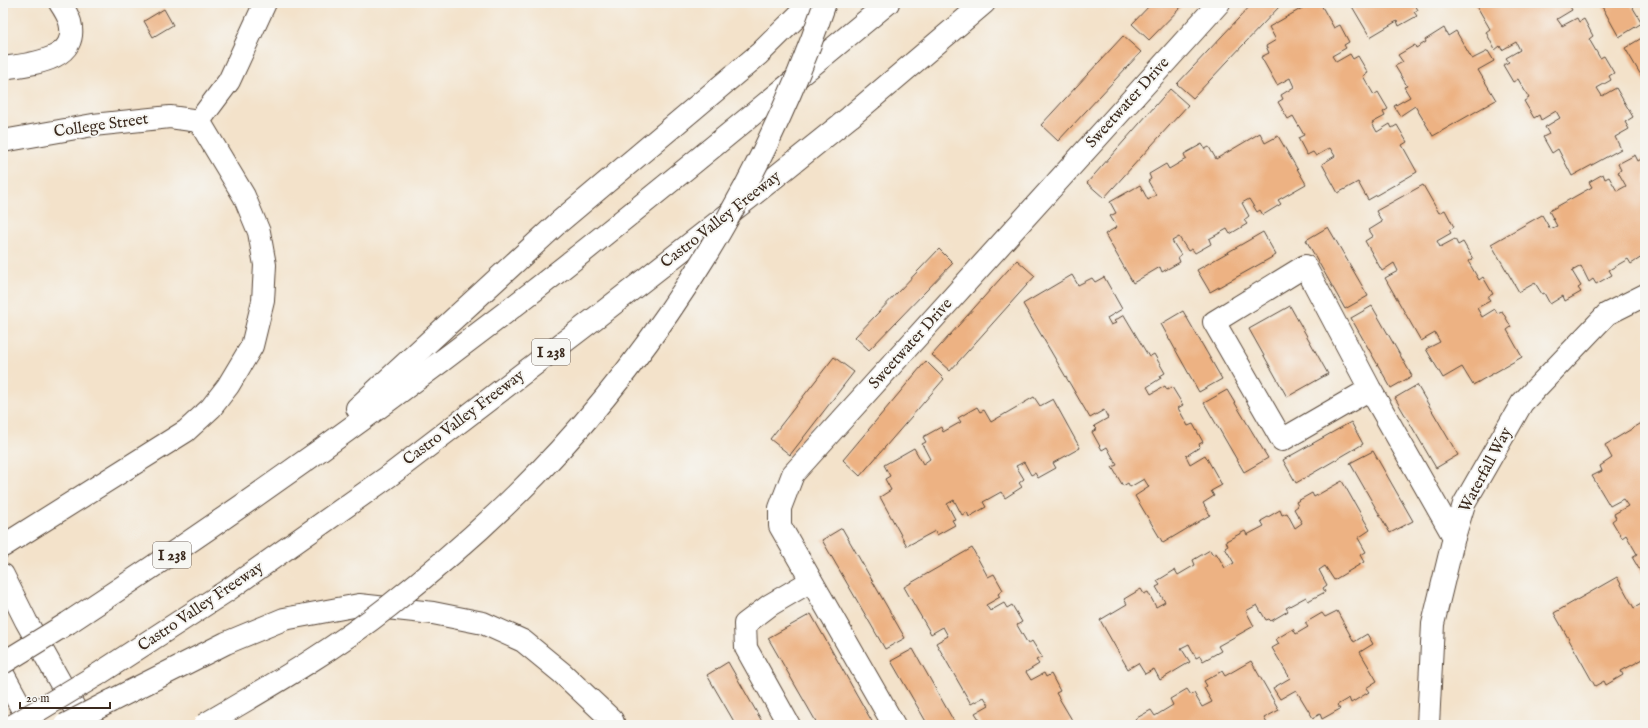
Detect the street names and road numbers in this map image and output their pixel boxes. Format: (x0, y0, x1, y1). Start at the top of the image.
street label: Sweetwater Drive (1082, 53, 1174, 153)
street label: College Street (52, 109, 150, 143)
street label: Castro Valley Freeway (657, 167, 785, 273)
street label: Sweetwater Drive (865, 294, 957, 394)
road number: I 238 (532, 339, 570, 365)
street label: Castro Valley Freeway (399, 366, 529, 470)
street label: Waterfall Way (1455, 424, 1517, 516)
road number: I 238 (153, 542, 191, 568)
street label: Castro Valley Freeway (135, 558, 268, 656)

